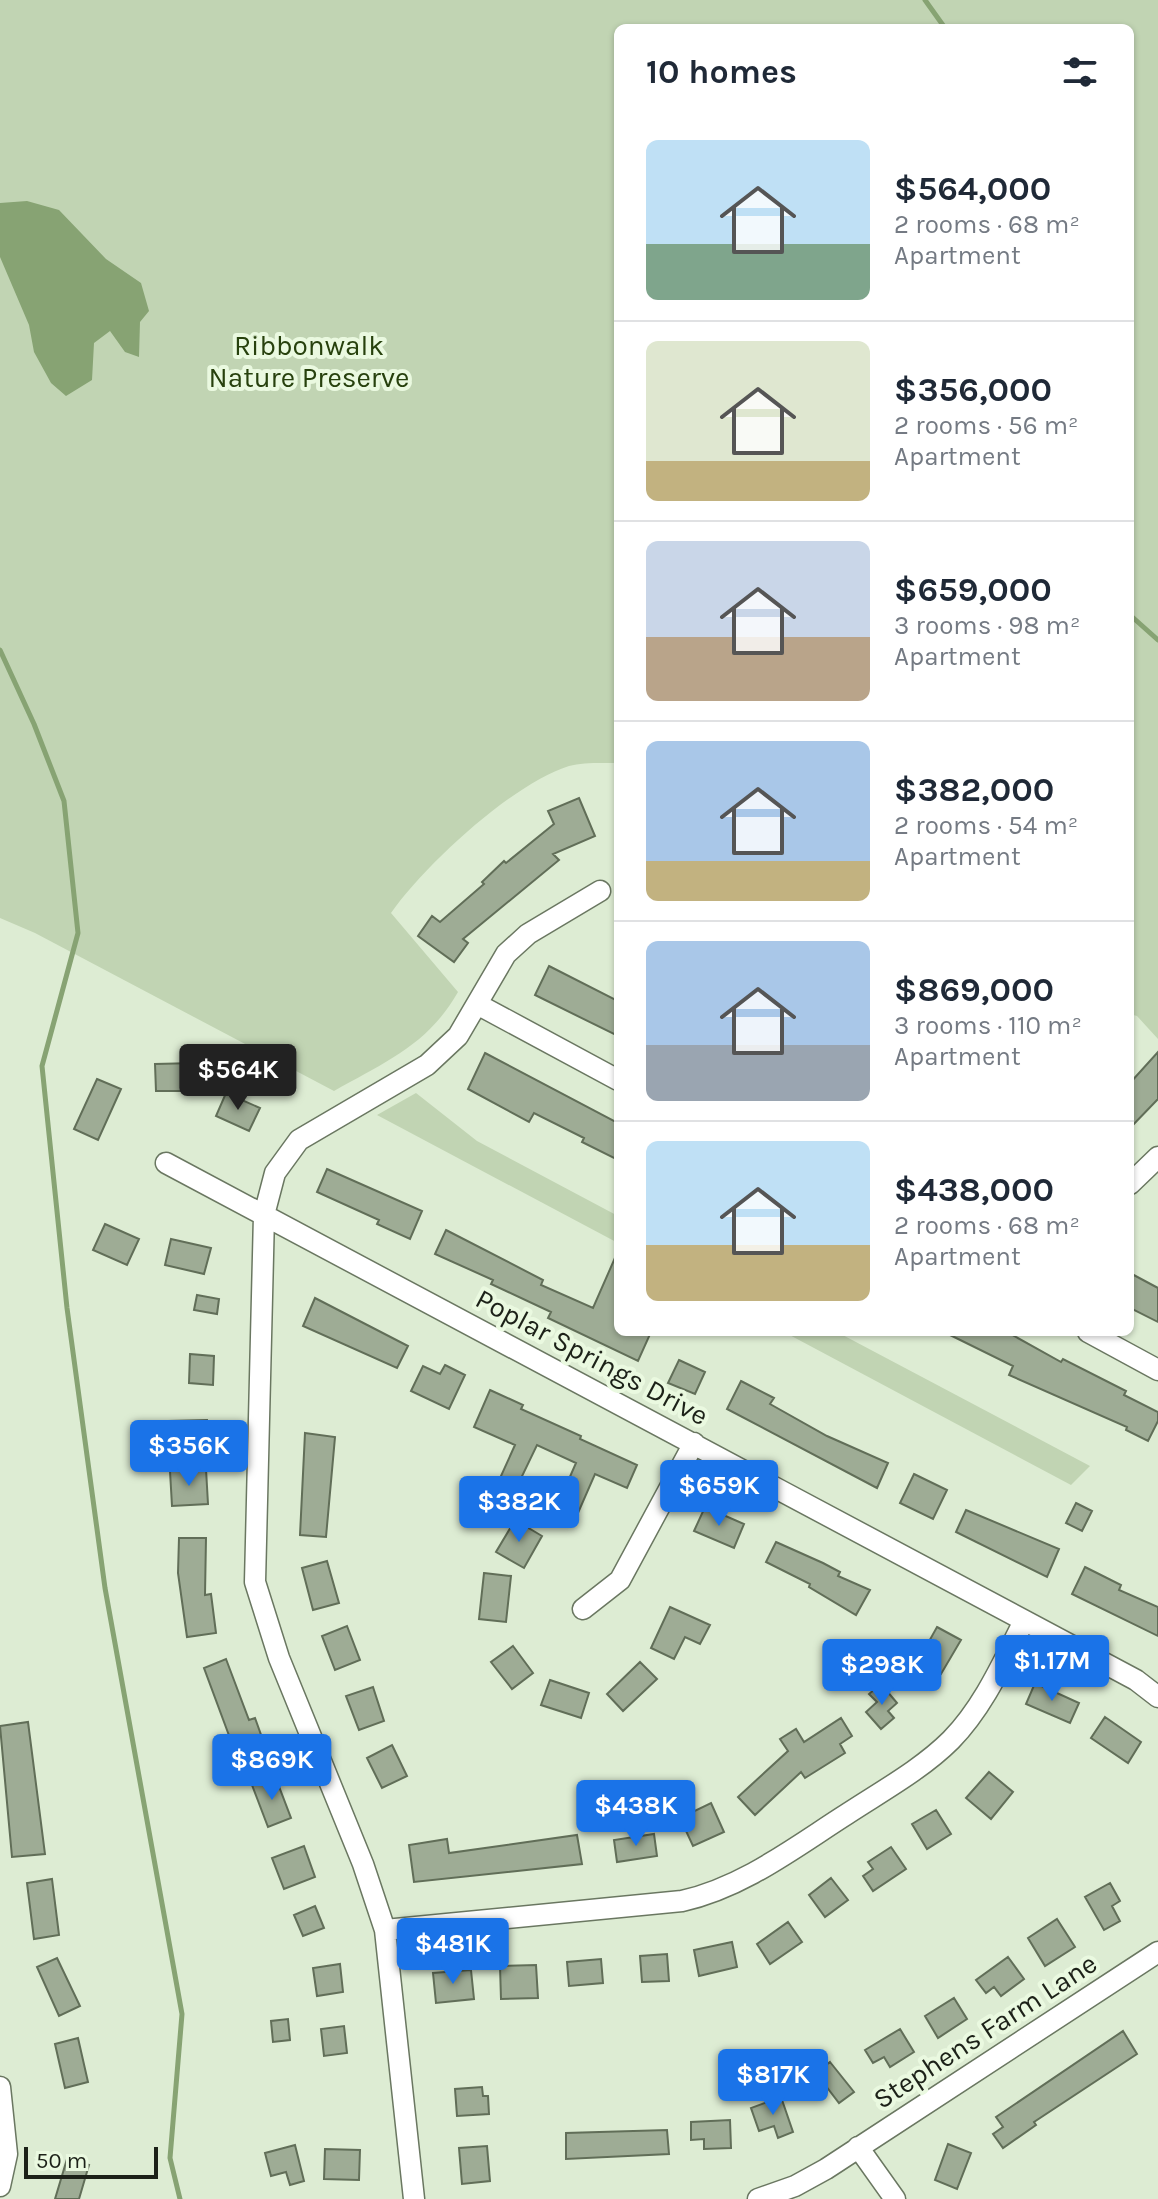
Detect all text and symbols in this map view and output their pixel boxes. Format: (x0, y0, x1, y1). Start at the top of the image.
icon: filters (1058, 50, 1102, 94)
text: 10 homes (646, 52, 797, 92)
text: $564,000 (894, 169, 1051, 209)
icon: home (710, 172, 806, 268)
text: 2 rooms · 68 m² (894, 209, 1080, 240)
text: Apartment (894, 240, 1021, 271)
park label: Ribbonwalk Nature Preserve (209, 329, 409, 394)
text: $356,000 (894, 370, 1052, 410)
icon: home (710, 373, 806, 469)
text: 2 rooms · 56 m² (894, 410, 1079, 441)
text: Apartment (894, 441, 1021, 472)
text: $659,000 (894, 570, 1052, 610)
icon: home (710, 573, 806, 669)
text: 3 rooms · 98 m² (894, 610, 1080, 641)
text: Apartment (894, 641, 1021, 672)
text: $382,000 (894, 770, 1054, 810)
icon: home (710, 773, 806, 869)
text: 2 rooms · 54 m² (894, 810, 1078, 841)
text: Apartment (894, 841, 1021, 872)
text: $869,000 (894, 970, 1054, 1010)
icon: home (710, 973, 806, 1069)
text: 3 rooms · 110 m² (894, 1010, 1082, 1041)
text: Apartment (894, 1041, 1021, 1072)
pin: $564K (182, 1044, 294, 1112)
text: $564K (197, 1054, 279, 1085)
text: $438,000 (894, 1170, 1054, 1210)
icon: home (710, 1173, 806, 1269)
text: 2 rooms · 68 m² (894, 1210, 1080, 1241)
text: Apartment (894, 1241, 1021, 1272)
street label: Poplar Springs Drive (470, 1282, 714, 1432)
pin: $356K (133, 1420, 245, 1488)
text: $356K (148, 1430, 230, 1461)
pin: $659K (663, 1460, 775, 1528)
text: $659K (678, 1470, 760, 1501)
pin: $382K (463, 1476, 575, 1544)
text: $382K (477, 1486, 561, 1517)
pin: $1.17M (987, 1635, 1117, 1703)
pin: $298K (826, 1639, 938, 1707)
text: $1.17M (1013, 1645, 1091, 1676)
text: $298K (840, 1649, 924, 1680)
pin: $869K (216, 1734, 328, 1802)
text: $869K (230, 1744, 314, 1775)
pin: $438K (580, 1780, 692, 1848)
text: $438K (594, 1790, 678, 1821)
pin: $481K (397, 1918, 509, 1986)
text: $481K (415, 1928, 491, 1959)
street label: Stephens Farm Lane (867, 1946, 1103, 2116)
pin: $817K (717, 2049, 829, 2117)
text: $817K (736, 2059, 810, 2090)
scale bar (24, 2143, 158, 2179)
text: 50 m (36, 2148, 87, 2174)

